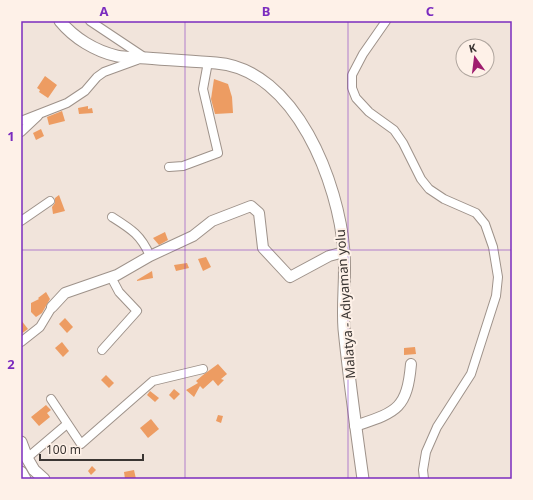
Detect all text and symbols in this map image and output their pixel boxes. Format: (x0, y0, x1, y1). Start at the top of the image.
text: A (100, 2, 109, 20)
text: B (262, 2, 270, 20)
text: C (426, 2, 434, 20)
north arrow (455, 38, 495, 78)
text: K (467, 39, 478, 56)
text: 1 (7, 127, 15, 145)
street label: Malatya - Adıyaman yolu (331, 229, 359, 379)
text: 2 (7, 355, 15, 373)
scale bar (40, 436, 143, 462)
text: 100 m (46, 441, 81, 458)

